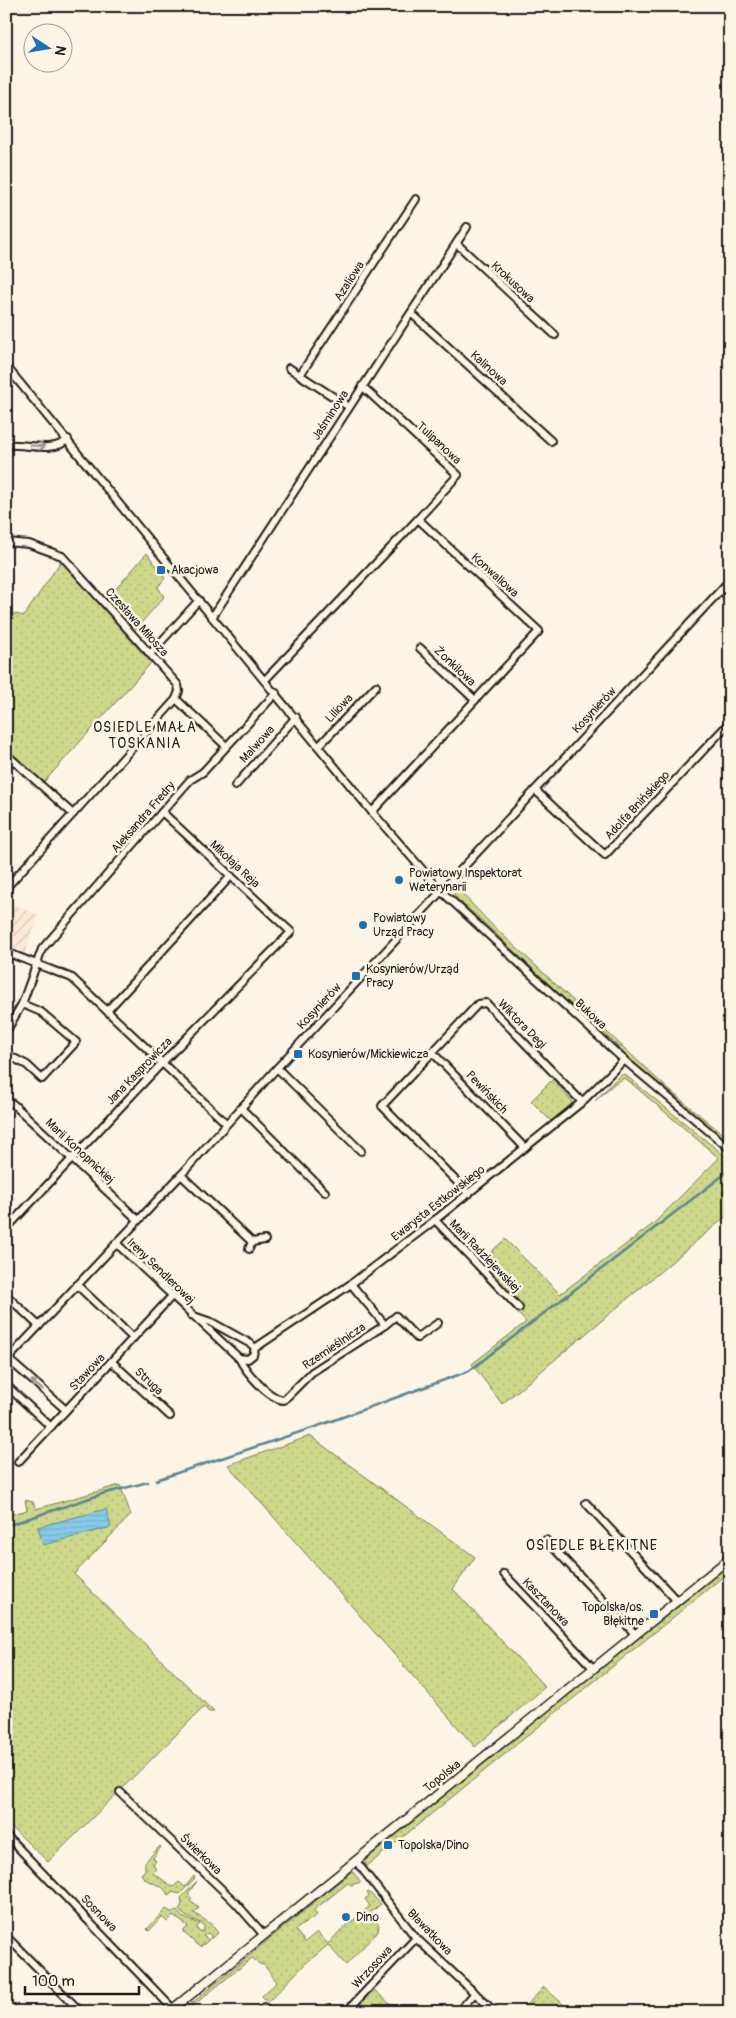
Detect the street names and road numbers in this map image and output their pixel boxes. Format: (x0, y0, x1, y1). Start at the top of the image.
street label: Azaliowa (331, 258, 368, 304)
street label: Krokusowa (488, 258, 538, 307)
street label: Kalinowa (467, 348, 511, 389)
street label: Jaśminowa (309, 387, 352, 443)
street label: Tulipanowa (413, 419, 464, 468)
street label: Konwaliowa (468, 550, 522, 601)
street label: Czesława Miłosza (102, 585, 172, 660)
street label: Żonkilowa (431, 643, 480, 690)
street label: Kosynierów (569, 684, 620, 737)
street label: Liliowa (322, 691, 357, 726)
street label: Malwowa (237, 722, 278, 766)
street label: Adolfa Bnińskiego (602, 767, 674, 843)
street label: Aleksandra Fredry (108, 779, 178, 856)
street label: Mikołaja Reja (207, 837, 263, 892)
street label: Kosynierów (294, 980, 345, 1033)
street label: Bukowa (572, 996, 610, 1033)
street label: Wiktora Degi (494, 997, 549, 1052)
street label: Jana Kasprowicza (103, 1034, 176, 1108)
street label: Pewińskich (463, 1068, 511, 1117)
street label: Marii Konopnickiej (42, 1116, 118, 1187)
street label: Ewarysta Estkowskiego (389, 1162, 488, 1245)
street label: Marii Radziejewskiej (446, 1217, 524, 1296)
street label: Ireny Sendlerowej (124, 1235, 198, 1308)
street label: Rzemieślnicza (300, 1320, 369, 1373)
street label: Stawowa (66, 1350, 109, 1394)
street label: Struga (131, 1364, 166, 1399)
street label: Kasztanowa (519, 1575, 573, 1630)
street label: Topolska (421, 1757, 464, 1796)
street label: Świerkowa (177, 1830, 226, 1878)
street label: Sosnowa (77, 1892, 120, 1935)
street label: Bławatkowa (404, 1906, 456, 1959)
street label: Wrzosowa (349, 1943, 396, 1992)

